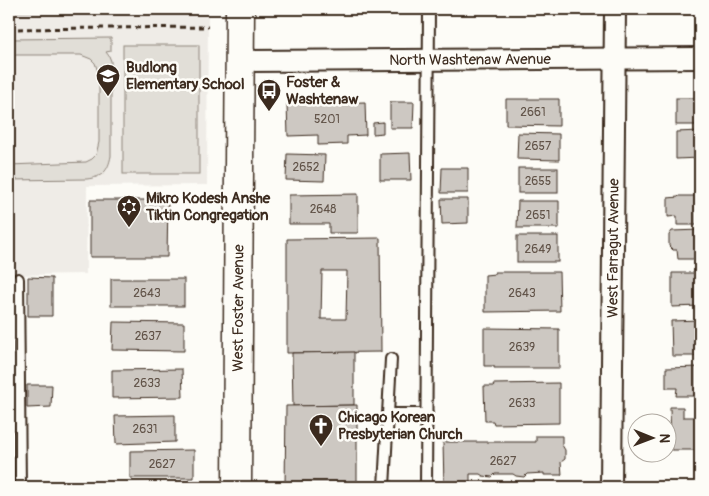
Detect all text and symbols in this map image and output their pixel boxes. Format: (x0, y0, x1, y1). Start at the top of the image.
street label: North Washtenaw Avenue (389, 50, 552, 70)
place label: Budlong Elementary School (126, 58, 245, 94)
school or university icon: Budlong Elementary School (95, 63, 121, 97)
place label: Foster & Washtenaw (286, 73, 359, 109)
bus stop icon: Foster & Washtenaw (256, 78, 282, 112)
house number: 2661 (520, 105, 546, 120)
house number: 5201 (314, 112, 340, 127)
house number: 2657 (525, 139, 552, 154)
house number: 2652 (293, 160, 320, 175)
house number: 2655 (525, 174, 551, 189)
street label: West Farragut Avenue (603, 178, 624, 318)
place label: Mikro Kodesh Anshe Tiktin Congregation (145, 189, 271, 225)
synagogue icon: Mikro Kodesh Anshe Tiktin Congregation (116, 194, 142, 228)
house number: 2648 (310, 202, 336, 217)
house number: 2651 (526, 208, 550, 223)
house number: 2649 (525, 242, 551, 257)
street label: West Foster Avenue (229, 244, 249, 372)
house number: 2643 (133, 286, 161, 301)
house number: 2643 (508, 286, 536, 301)
house number: 2637 (135, 329, 162, 344)
house number: 2639 (509, 340, 535, 355)
house number: 2633 (133, 376, 161, 391)
house number: 2633 (508, 396, 536, 411)
place label: Chicago Korean Presbyterian Church (338, 408, 463, 444)
church icon: Chicago Korean Presbyterian Church (308, 413, 334, 447)
north arrow (626, 414, 676, 464)
house number: 2631 (132, 422, 158, 437)
text: N (656, 433, 673, 443)
house number: 2627 (490, 454, 517, 469)
house number: 2627 (149, 457, 176, 472)

